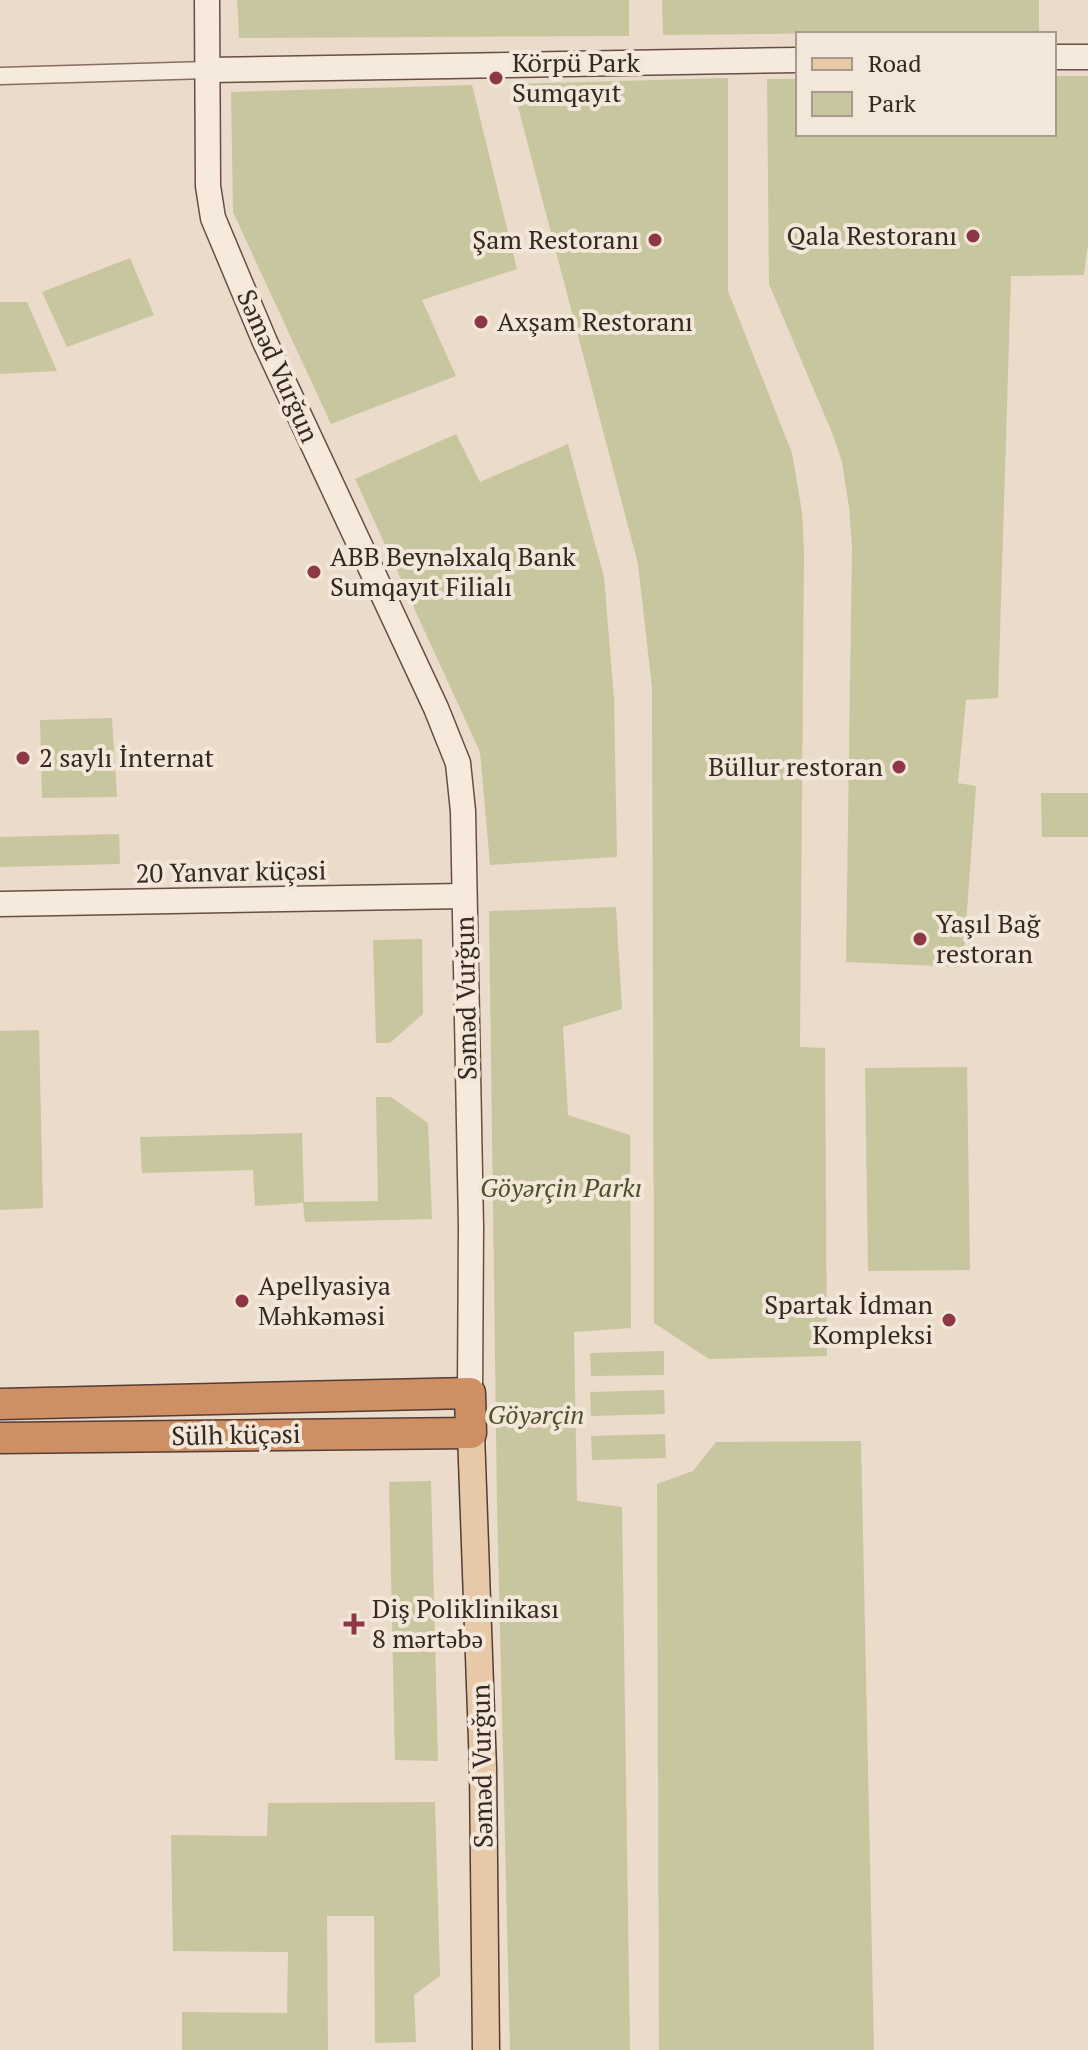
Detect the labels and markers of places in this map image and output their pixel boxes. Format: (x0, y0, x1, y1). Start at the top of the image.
place label: Körpü Park Sumqayıt (512, 45, 640, 109)
marker: Körpü Park Sumqayıt (487, 69, 505, 87)
place label: Qala Restoranı (787, 218, 957, 252)
place label: Şam Restoranı (472, 222, 639, 256)
marker: Qala Restoranı (964, 227, 982, 245)
marker: Şam Restoranı (646, 231, 664, 249)
place label: Axşam Restoranı (497, 304, 693, 338)
marker: Axşam Restoranı (472, 313, 490, 331)
place label: ABB Beynəlxalq Bank Sumqayıt Filialı (330, 539, 576, 603)
marker: ABB Beynəlxalq Bank Sumqayıt Filialı (305, 563, 323, 581)
place label: 2 saylı İnternat (39, 740, 215, 774)
marker: 2 saylı İnternat (14, 749, 32, 767)
place label: Büllur restoran (708, 749, 883, 783)
marker: Büllur restoran (890, 758, 908, 776)
place label: Yaşıl Bağ restoran (936, 906, 1041, 970)
marker: Yaşıl Bağ restoran (911, 930, 929, 948)
place label: Apellyasiya Məhkəməsi (258, 1268, 391, 1332)
place label: Spartak İdman Kompleksi (764, 1287, 933, 1351)
marker: Apellyasiya Məhkəməsi (233, 1292, 251, 1310)
marker: Spartak İdman Kompleksi (940, 1311, 958, 1329)
place label: Diş Poliklinikası 8 mərtəbə (372, 1591, 559, 1655)
marker: Diş Poliklinikası 8 mərtəbə (343, 1613, 365, 1635)

